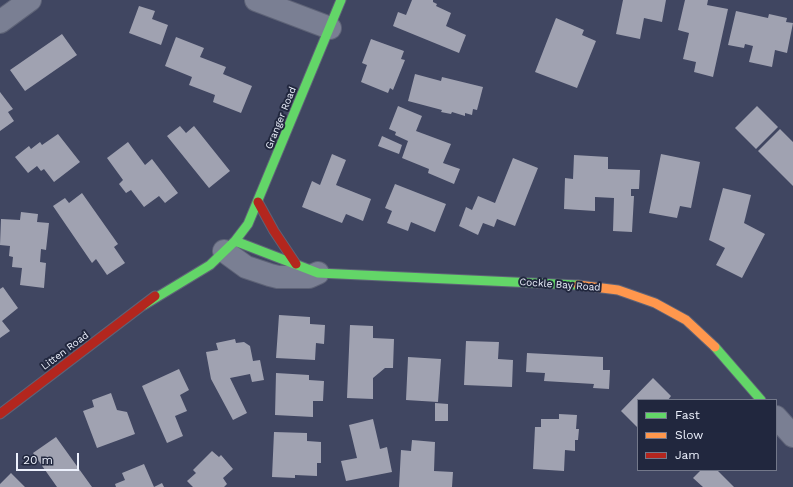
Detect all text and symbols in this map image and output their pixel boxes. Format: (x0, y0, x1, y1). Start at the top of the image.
street label: Granger Road (263, 85, 299, 151)
street label: Cockle Bay Road (519, 276, 601, 294)
street label: Litten Road (39, 329, 91, 373)
legend (637, 399, 777, 471)
text: Fast (675, 408, 700, 422)
text: Slow (675, 428, 703, 442)
scale bar (18, 445, 81, 471)
text: Jam (675, 448, 700, 462)
text: 20 m (23, 453, 53, 467)

